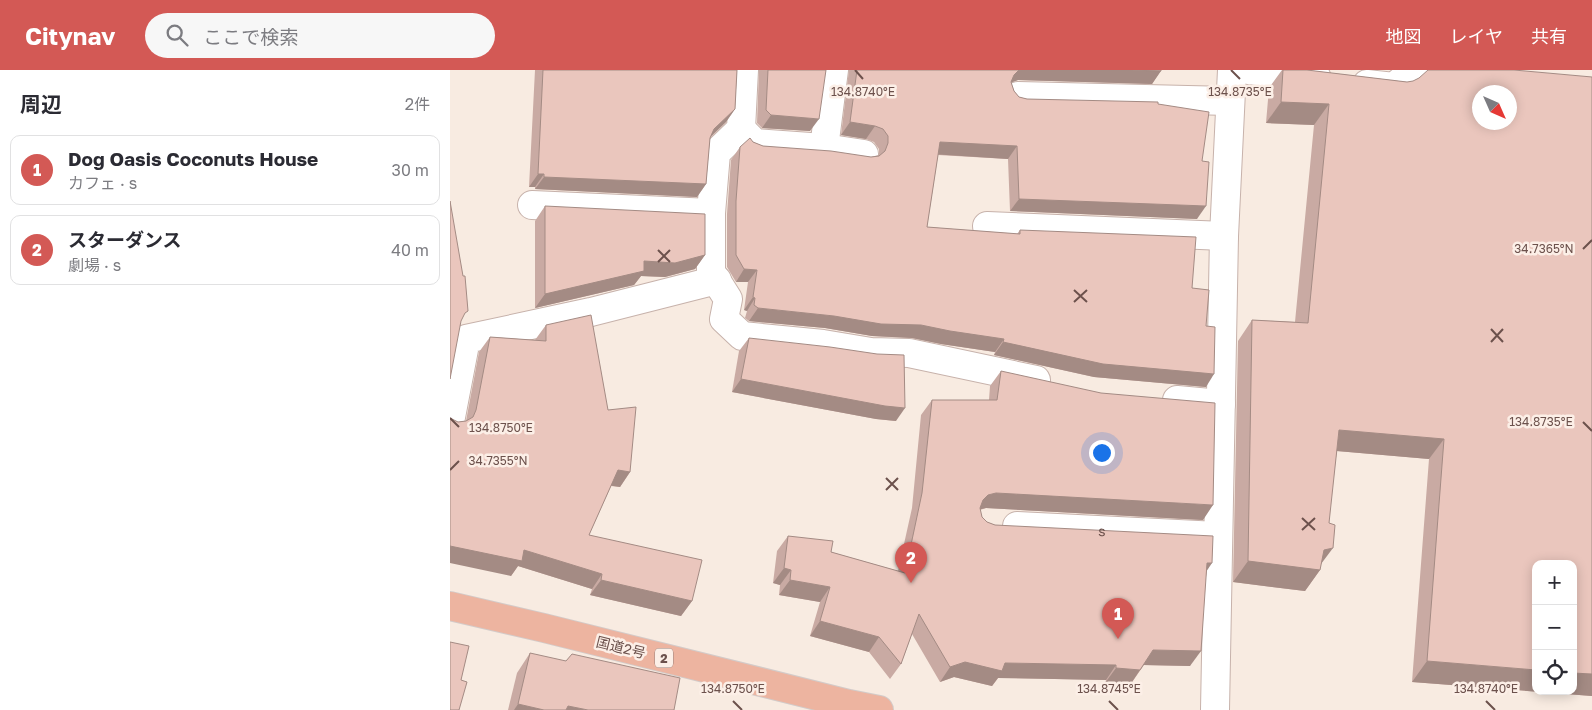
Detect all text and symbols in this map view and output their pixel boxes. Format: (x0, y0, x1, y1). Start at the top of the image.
search box (145, 13, 495, 58)
text: Citynav (25, 21, 115, 50)
icon: search (163, 21, 191, 49)
text: ここで検索 (203, 25, 298, 48)
text: 地図 (1386, 25, 1422, 47)
text: レイヤ (1450, 25, 1503, 47)
text: 共有 (1531, 25, 1567, 47)
text: 134.8740°E (831, 84, 895, 99)
text: 134.8735°E (1208, 84, 1272, 99)
north arrow (1472, 85, 1517, 130)
text: 周辺 (20, 91, 62, 117)
text: 2件 (405, 94, 430, 114)
text: Dog Oasis Coconuts House (68, 147, 318, 170)
text: 1 (33, 160, 41, 180)
text: 30 m (392, 160, 429, 180)
text: カフェ · s (68, 173, 137, 193)
text: スターダンス (68, 228, 182, 251)
text: 2 (32, 240, 42, 260)
text: 40 m (391, 240, 429, 260)
text: 34.7365°N (1514, 241, 1574, 256)
text: 劇場 · s (68, 255, 121, 275)
text: 134.8735°E (1509, 414, 1573, 429)
text: 134.8750°E (469, 420, 533, 435)
your location (1089, 440, 1115, 466)
text: 34.7355°N (468, 453, 528, 468)
street label: s (1098, 522, 1106, 539)
pin: 2 (895, 542, 927, 583)
map controls (1532, 560, 1577, 695)
button: + (1532, 560, 1577, 605)
pin: 1 (1102, 598, 1134, 639)
button: − (1532, 605, 1577, 650)
street label: 国道2号 (595, 633, 647, 661)
road number: 2 (655, 648, 673, 668)
button: locate (1532, 650, 1577, 695)
text: 134.8750°E (701, 681, 765, 696)
text: 134.8745°E (1077, 681, 1141, 696)
text: 134.8740°E (1454, 681, 1518, 696)

